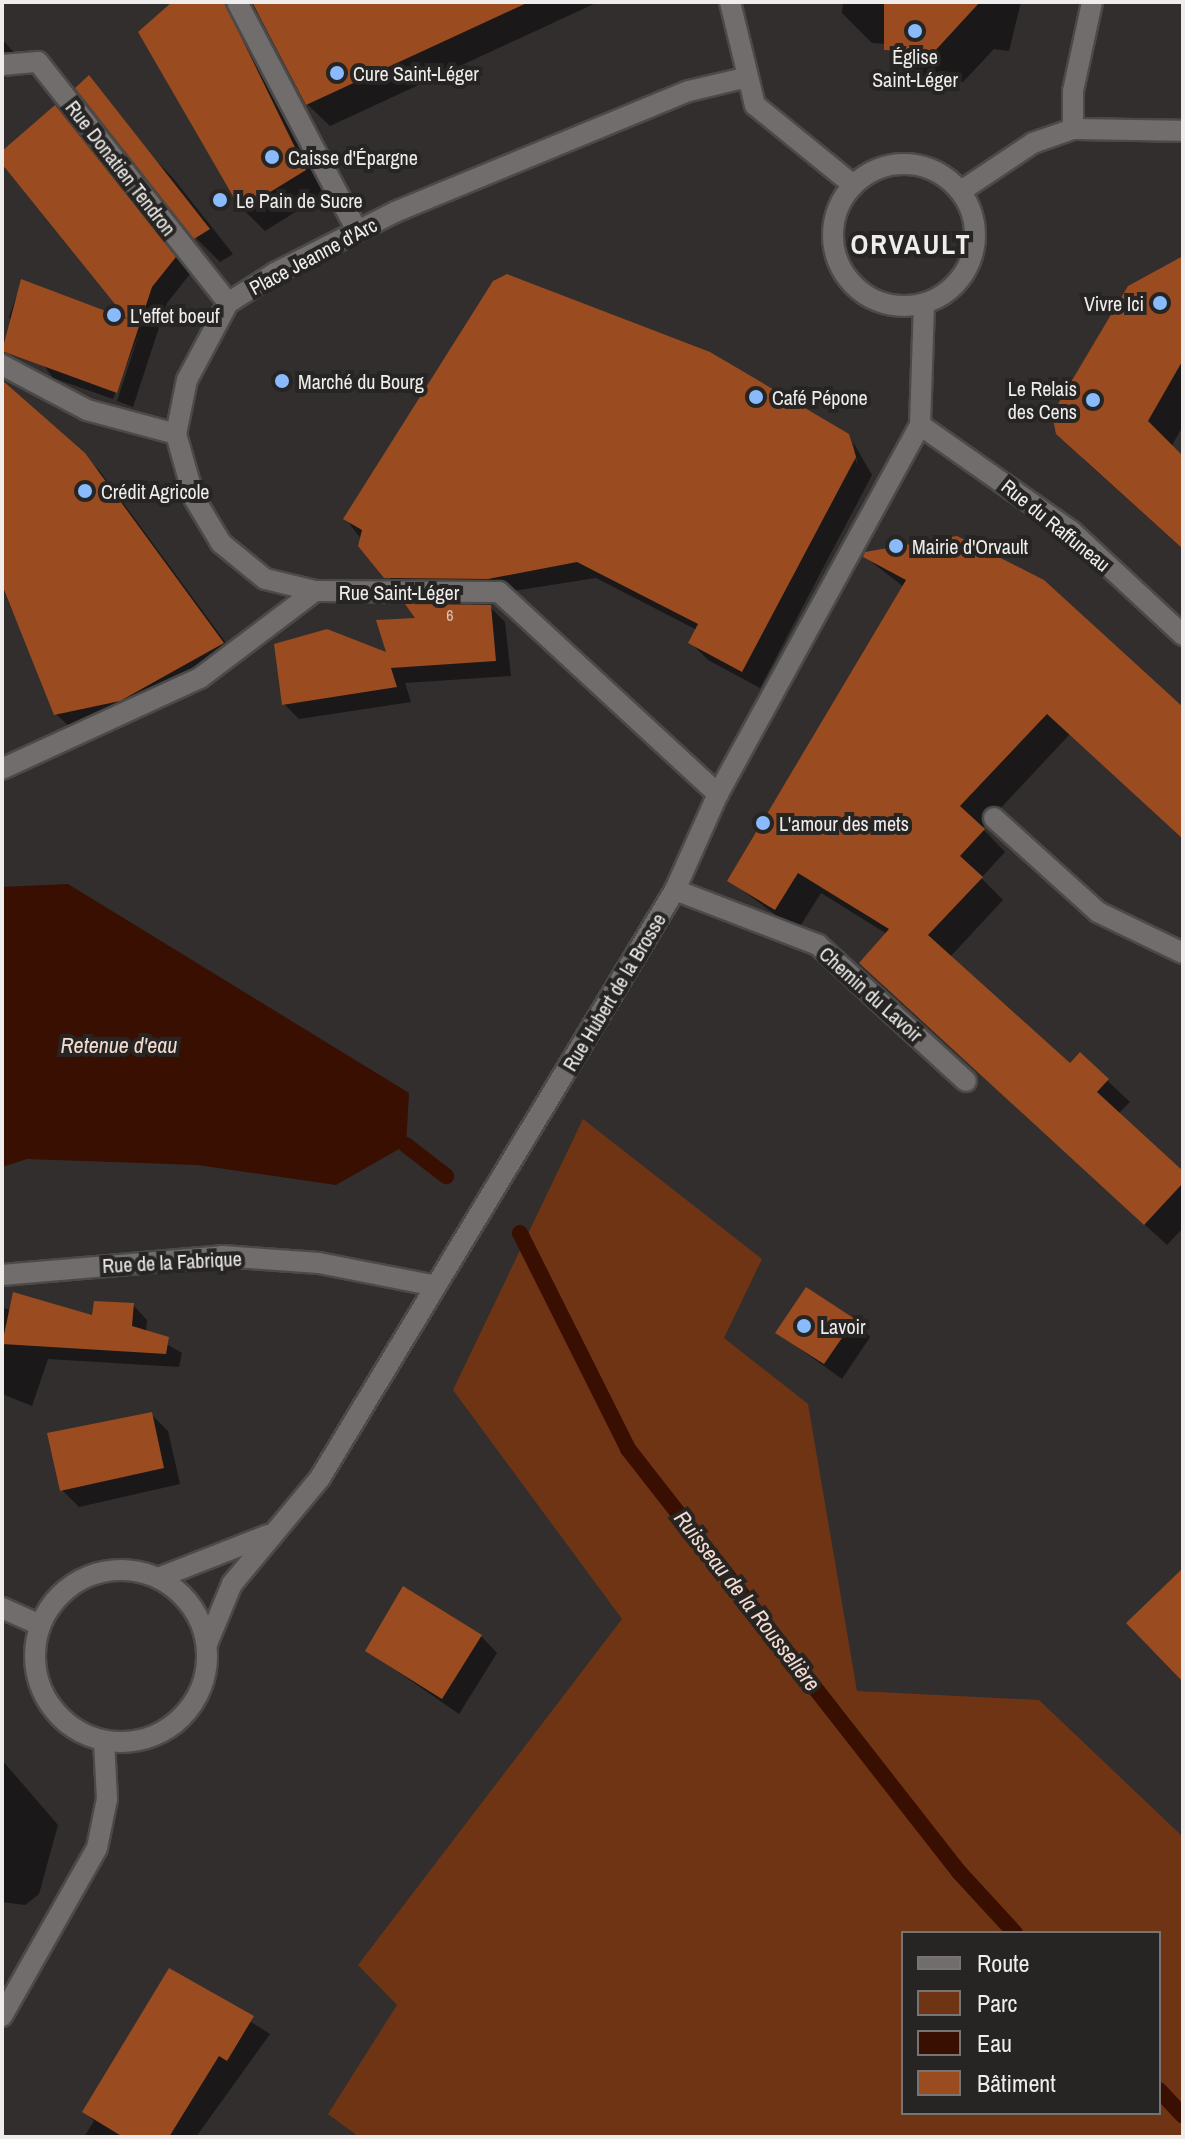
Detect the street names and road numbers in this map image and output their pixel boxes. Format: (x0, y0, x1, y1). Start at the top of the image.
street label: Rue Donatien Tendron (61, 96, 181, 240)
street label: Place Jeanne d'Arc (245, 212, 381, 300)
street label: Rue du Raffuneau (997, 474, 1115, 576)
street label: Rue Saint-Léger (339, 580, 459, 604)
street label: Rue Hubert de la Brosse (557, 909, 671, 1075)
street label: Chemin du Lavoir (815, 941, 927, 1047)
street label: Rue de la Fabrique (102, 1246, 242, 1278)

